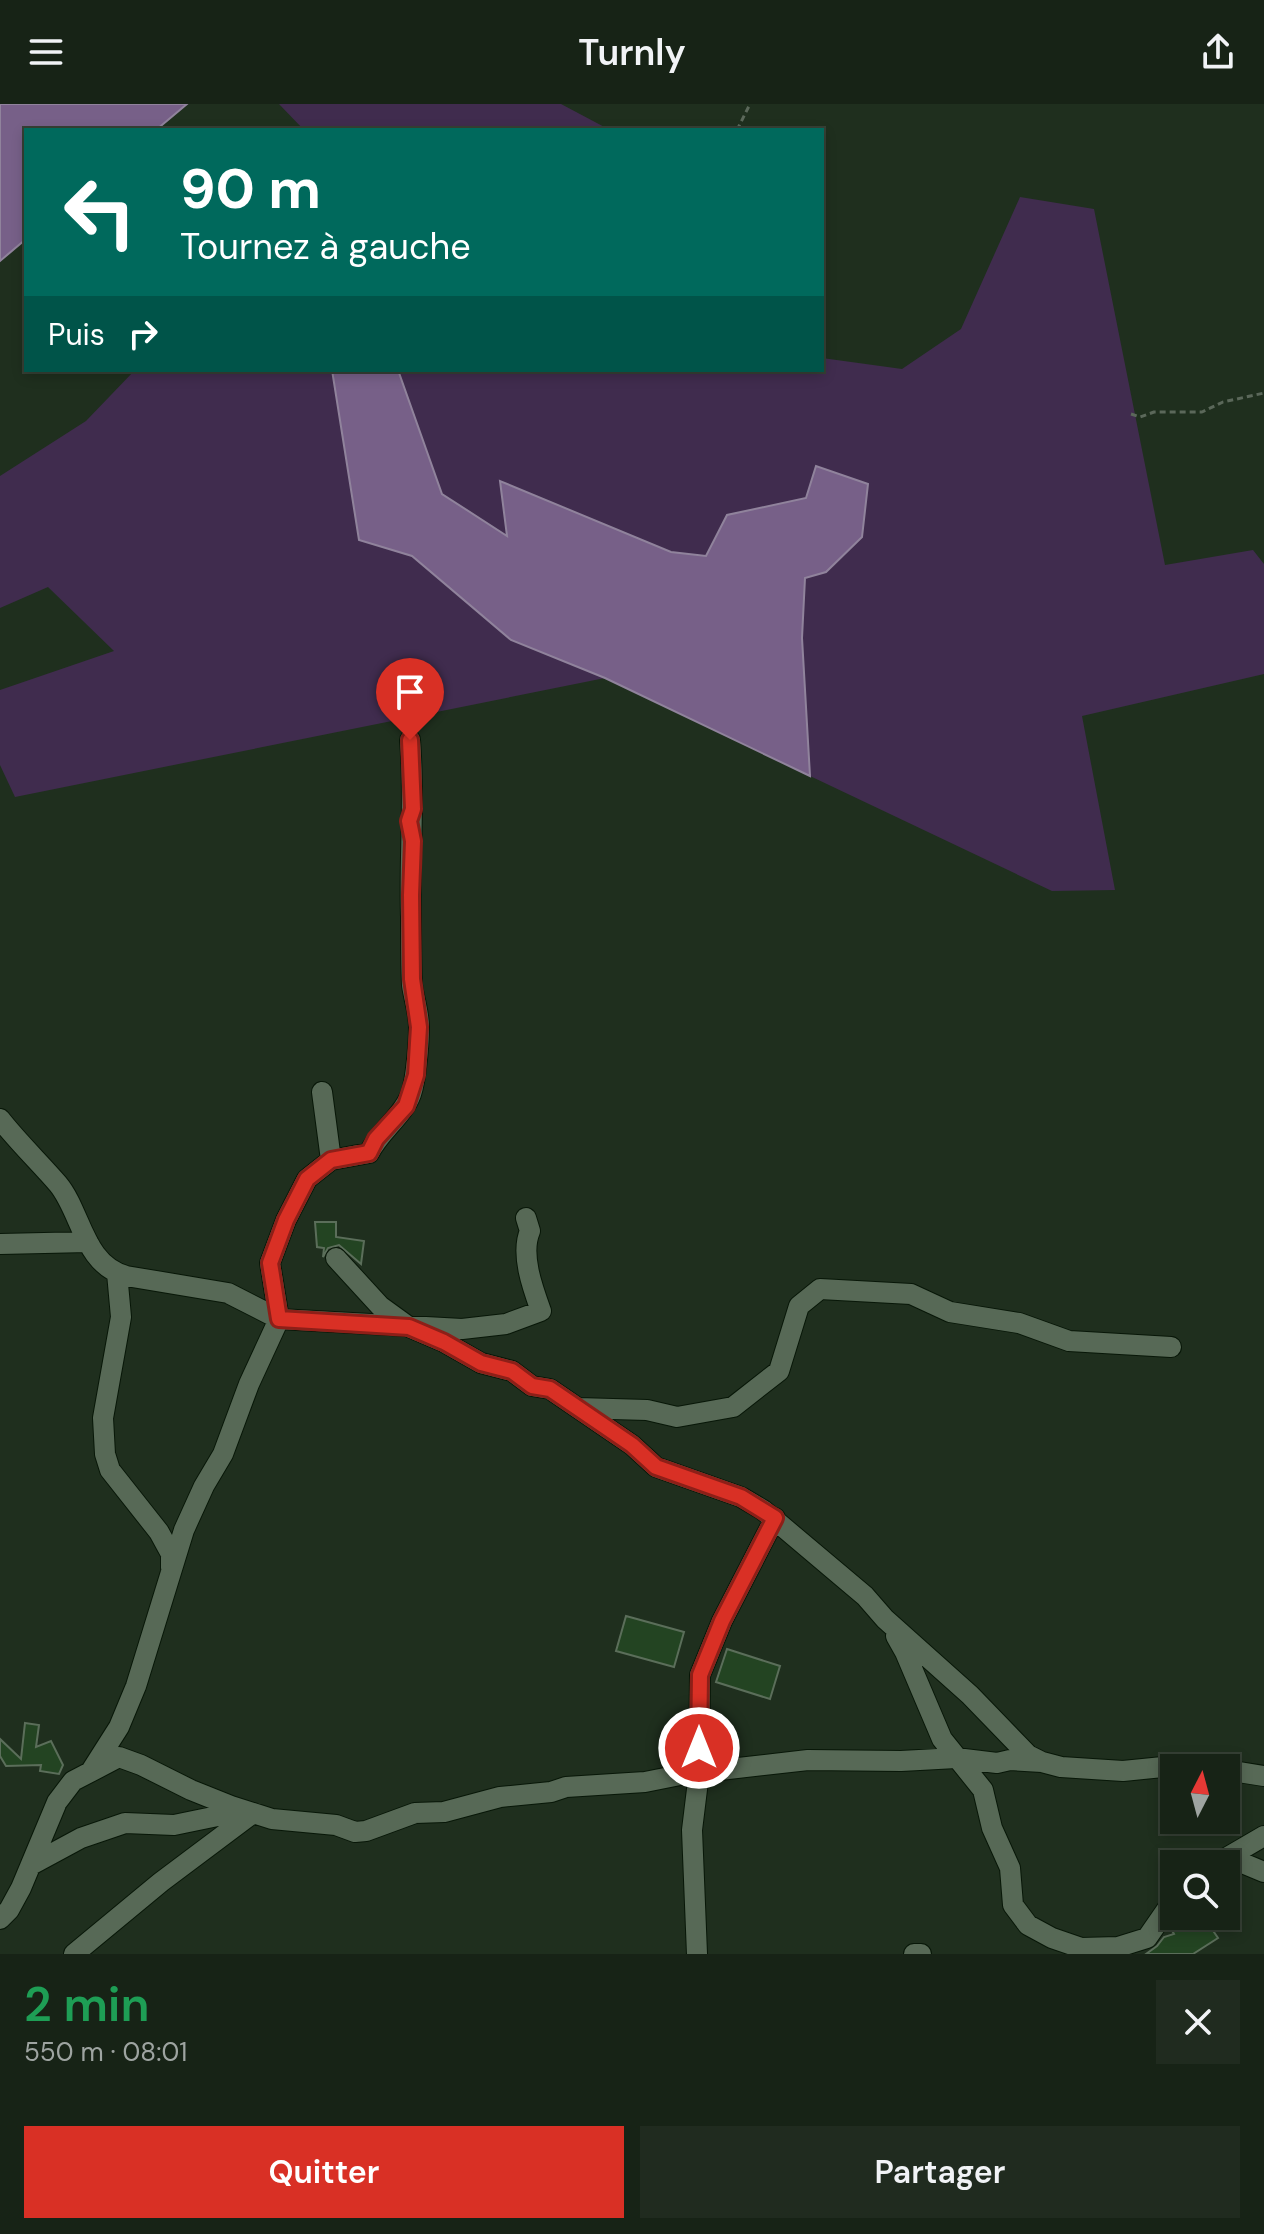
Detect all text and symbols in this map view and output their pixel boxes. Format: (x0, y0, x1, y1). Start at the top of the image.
text: Turnly (578, 29, 686, 76)
icon: menu (24, 30, 68, 74)
icon: share (1196, 30, 1240, 74)
text: 90 m (180, 152, 321, 225)
icon: left (48, 160, 152, 264)
text: Tournez à gauche (180, 223, 471, 270)
icon: right (121, 312, 165, 356)
text: Puis (48, 315, 105, 354)
pin (376, 658, 444, 740)
icon: arrive (388, 670, 432, 714)
position arrow (657, 1706, 741, 1790)
north arrow (1160, 1754, 1240, 1834)
map controls (1160, 1754, 1240, 1930)
button: search (1160, 1850, 1240, 1930)
text: 2 min (24, 1973, 150, 2036)
button: close (1156, 1980, 1240, 2064)
text: 550 m · 08:01 (24, 2035, 187, 2069)
button: Quitter (24, 2126, 624, 2218)
button: Partager (640, 2126, 1240, 2218)

